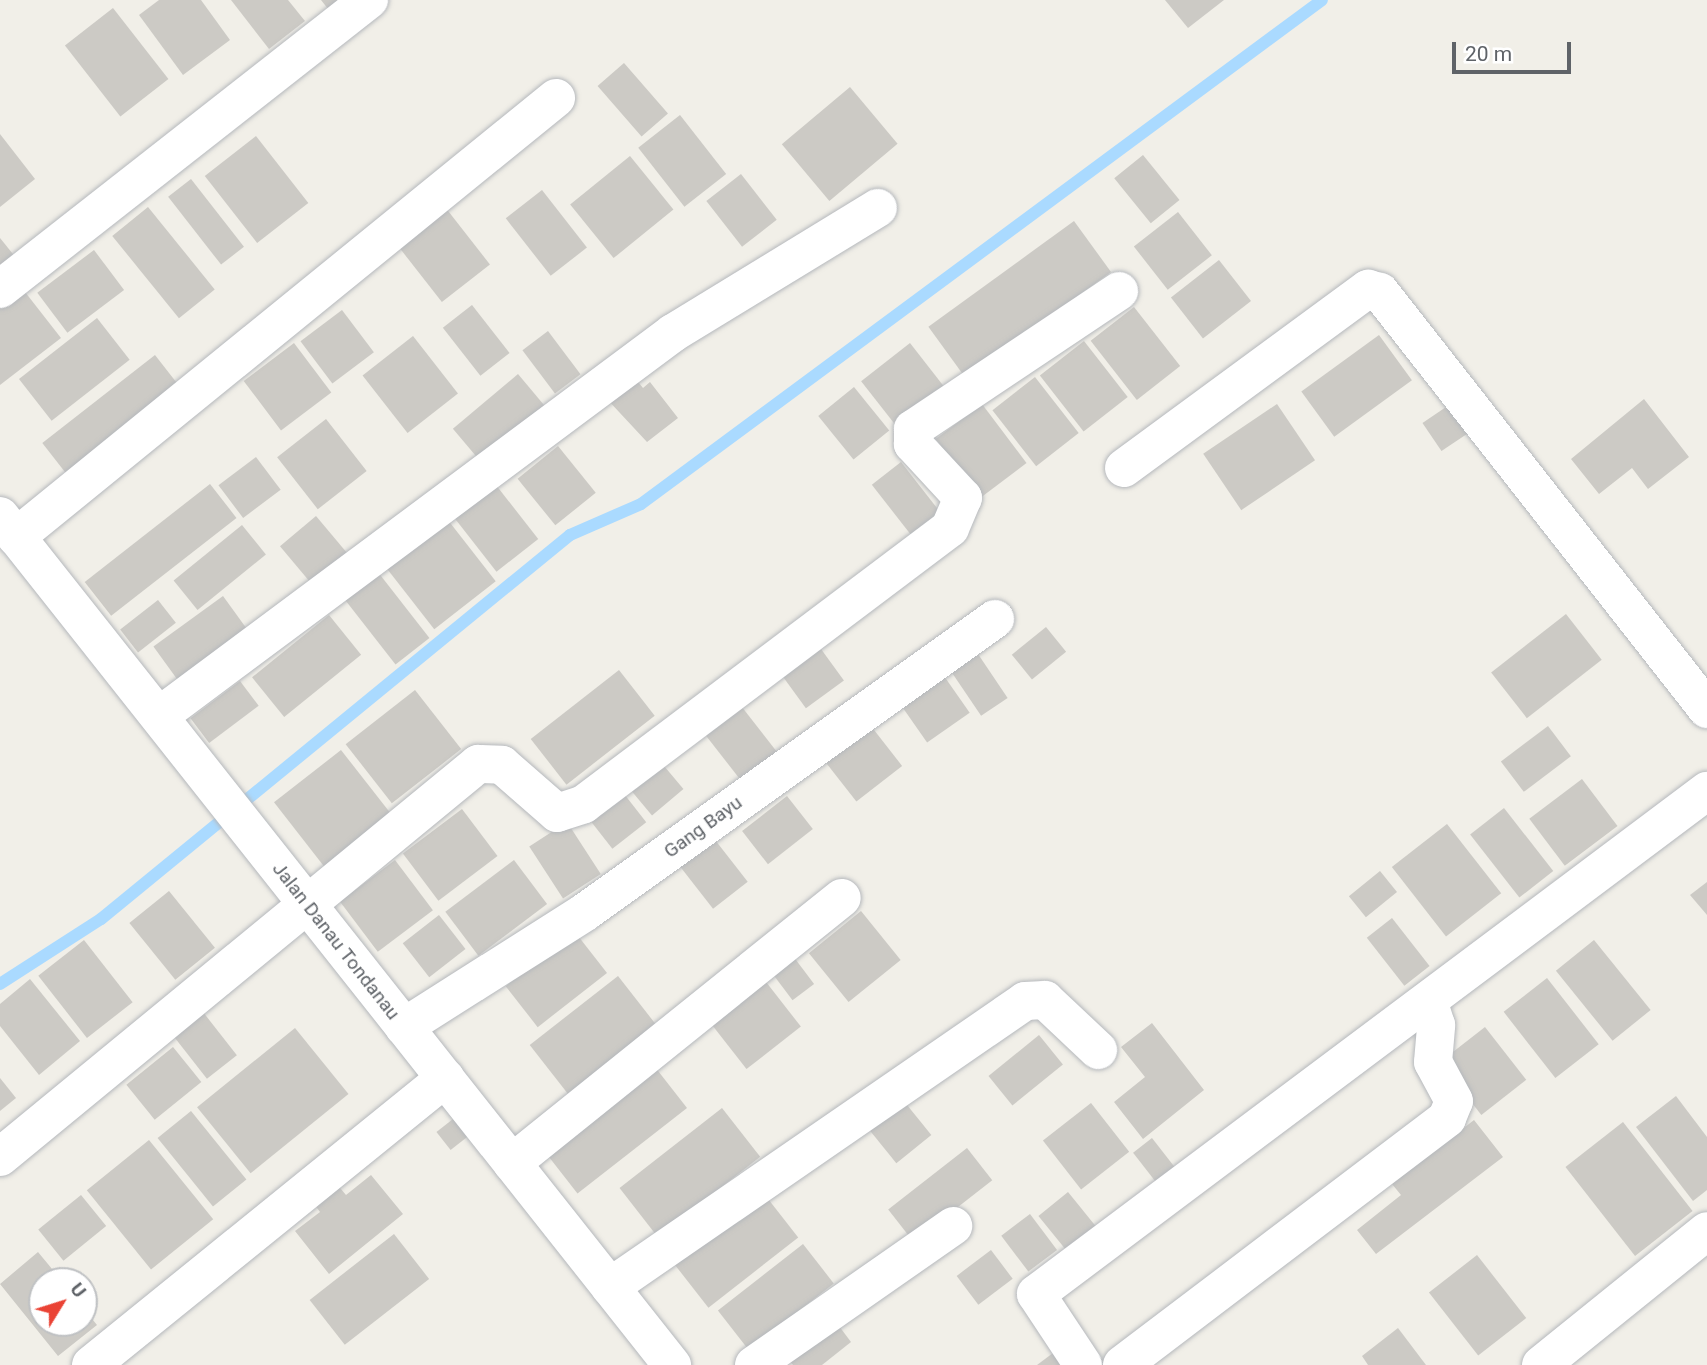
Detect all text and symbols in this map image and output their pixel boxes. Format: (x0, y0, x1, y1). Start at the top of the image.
scale bar (1455, 28, 1574, 72)
text: 20 m (1465, 42, 1512, 66)
street label: Gang Bayu (660, 791, 746, 863)
street label: Jalan Danau Tondanau (267, 858, 405, 1024)
north arrow (28, 1267, 98, 1337)
text: U (65, 1278, 91, 1302)

